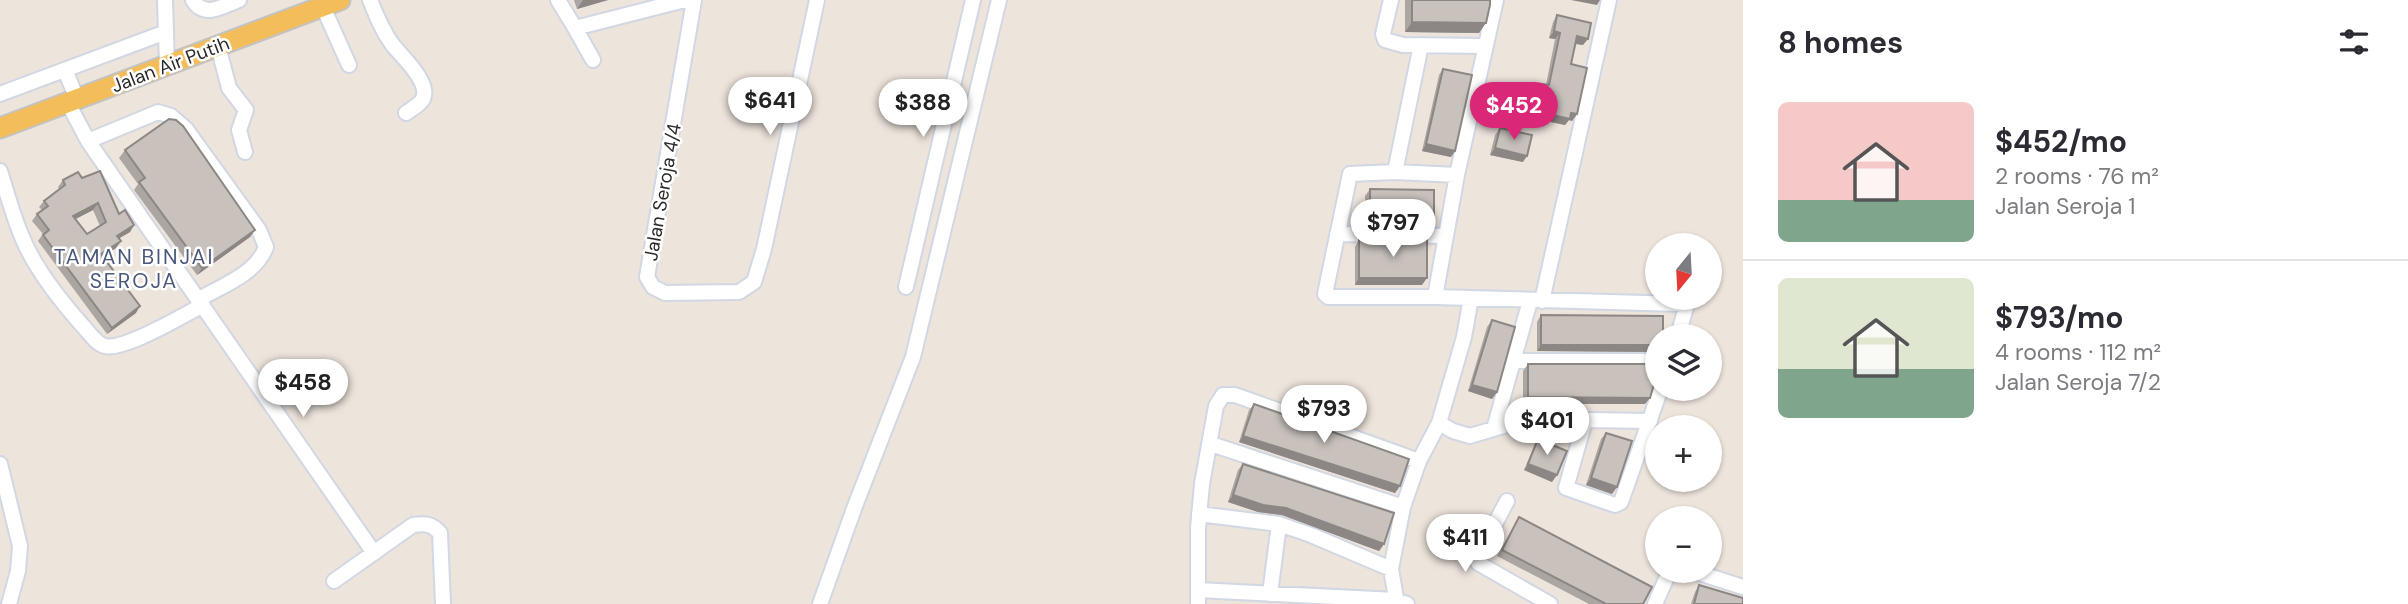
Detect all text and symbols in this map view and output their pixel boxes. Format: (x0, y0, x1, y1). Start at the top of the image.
text: 8 homes (1778, 23, 1903, 62)
icon: filters (2335, 23, 2373, 61)
street label: Jalan Air Putih (108, 30, 233, 98)
pin: $641 (729, 78, 811, 137)
pin: $388 (882, 80, 964, 139)
pin: $452 (1473, 82, 1555, 142)
text: $641 (744, 85, 796, 115)
text: $388 (895, 87, 951, 117)
text: $452 (1486, 90, 1542, 120)
street label: Jalan Seroja 4/4 (638, 121, 687, 263)
text: $452/mo (1995, 122, 2127, 161)
icon: home (1834, 130, 1918, 214)
text: 2 rooms · 76 m² (1995, 161, 2159, 191)
text: Jalan Seroja 1 (1995, 191, 2136, 221)
pin: $797 (1352, 200, 1434, 259)
text: $797 (1367, 207, 1419, 237)
north arrow (1645, 233, 1722, 310)
map controls (1645, 233, 1722, 583)
district label: TAMAN BINJAI SEROJA (54, 243, 214, 295)
text: $793/mo (1995, 298, 2124, 337)
icon: home (1834, 306, 1918, 390)
button: layers (1645, 324, 1722, 401)
text: 4 rooms · 112 m² (1995, 337, 2161, 367)
pin: $458 (262, 360, 344, 419)
text: $458 (274, 367, 332, 397)
text: Jalan Seroja 7/2 (1995, 367, 2161, 397)
pin: $793 (1283, 386, 1365, 445)
text: $793 (1297, 393, 1351, 423)
pin: $401 (1506, 398, 1588, 457)
text: $401 (1520, 405, 1574, 435)
button: + (1645, 415, 1722, 492)
button: − (1645, 506, 1722, 583)
pin: $411 (1424, 514, 1506, 574)
text: $411 (1442, 522, 1488, 552)

